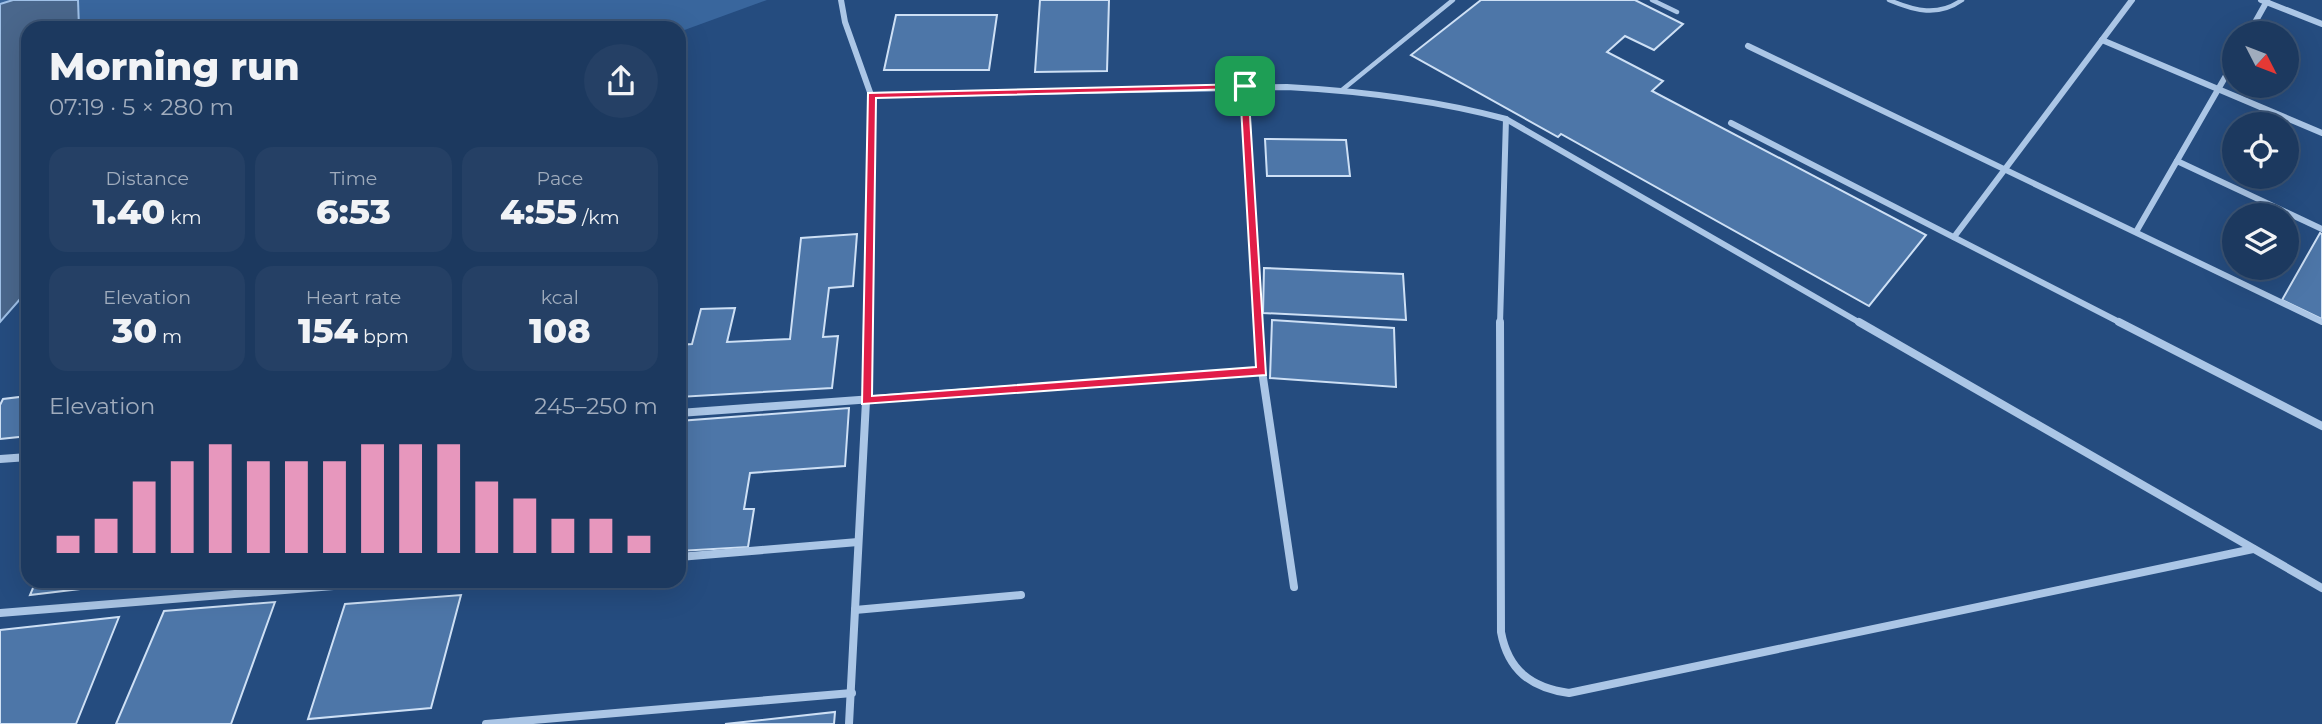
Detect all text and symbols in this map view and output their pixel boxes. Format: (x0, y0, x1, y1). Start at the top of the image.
north arrow (2222, 21, 2300, 98)
map controls (2222, 21, 2299, 280)
text: Morning run (49, 43, 300, 90)
button: share (584, 44, 658, 118)
pin (1215, 56, 1275, 116)
icon: arrive (1226, 67, 1264, 105)
text: 07:19 · 5 × 280 m (49, 93, 234, 121)
button: locate (2222, 112, 2299, 189)
text: Distance (105, 167, 189, 190)
text: Time (330, 167, 377, 190)
text: Pace (537, 167, 583, 190)
text: 1.40 (93, 190, 165, 233)
text: 6:53 (316, 190, 391, 233)
text: 4:55 (500, 190, 577, 233)
button: layers (2222, 203, 2299, 280)
text: km (165, 206, 202, 229)
text: /km (577, 206, 620, 229)
text: Elevation (103, 286, 191, 309)
text: Heart rate (306, 286, 401, 309)
text: kcal (541, 286, 579, 309)
text: 30 (112, 309, 157, 352)
text: 154 (298, 309, 358, 352)
text: 108 (529, 309, 591, 352)
text: m (157, 325, 182, 348)
text: bpm (358, 325, 409, 348)
text: Elevation (49, 392, 155, 420)
text: 245–250 m (534, 392, 658, 420)

